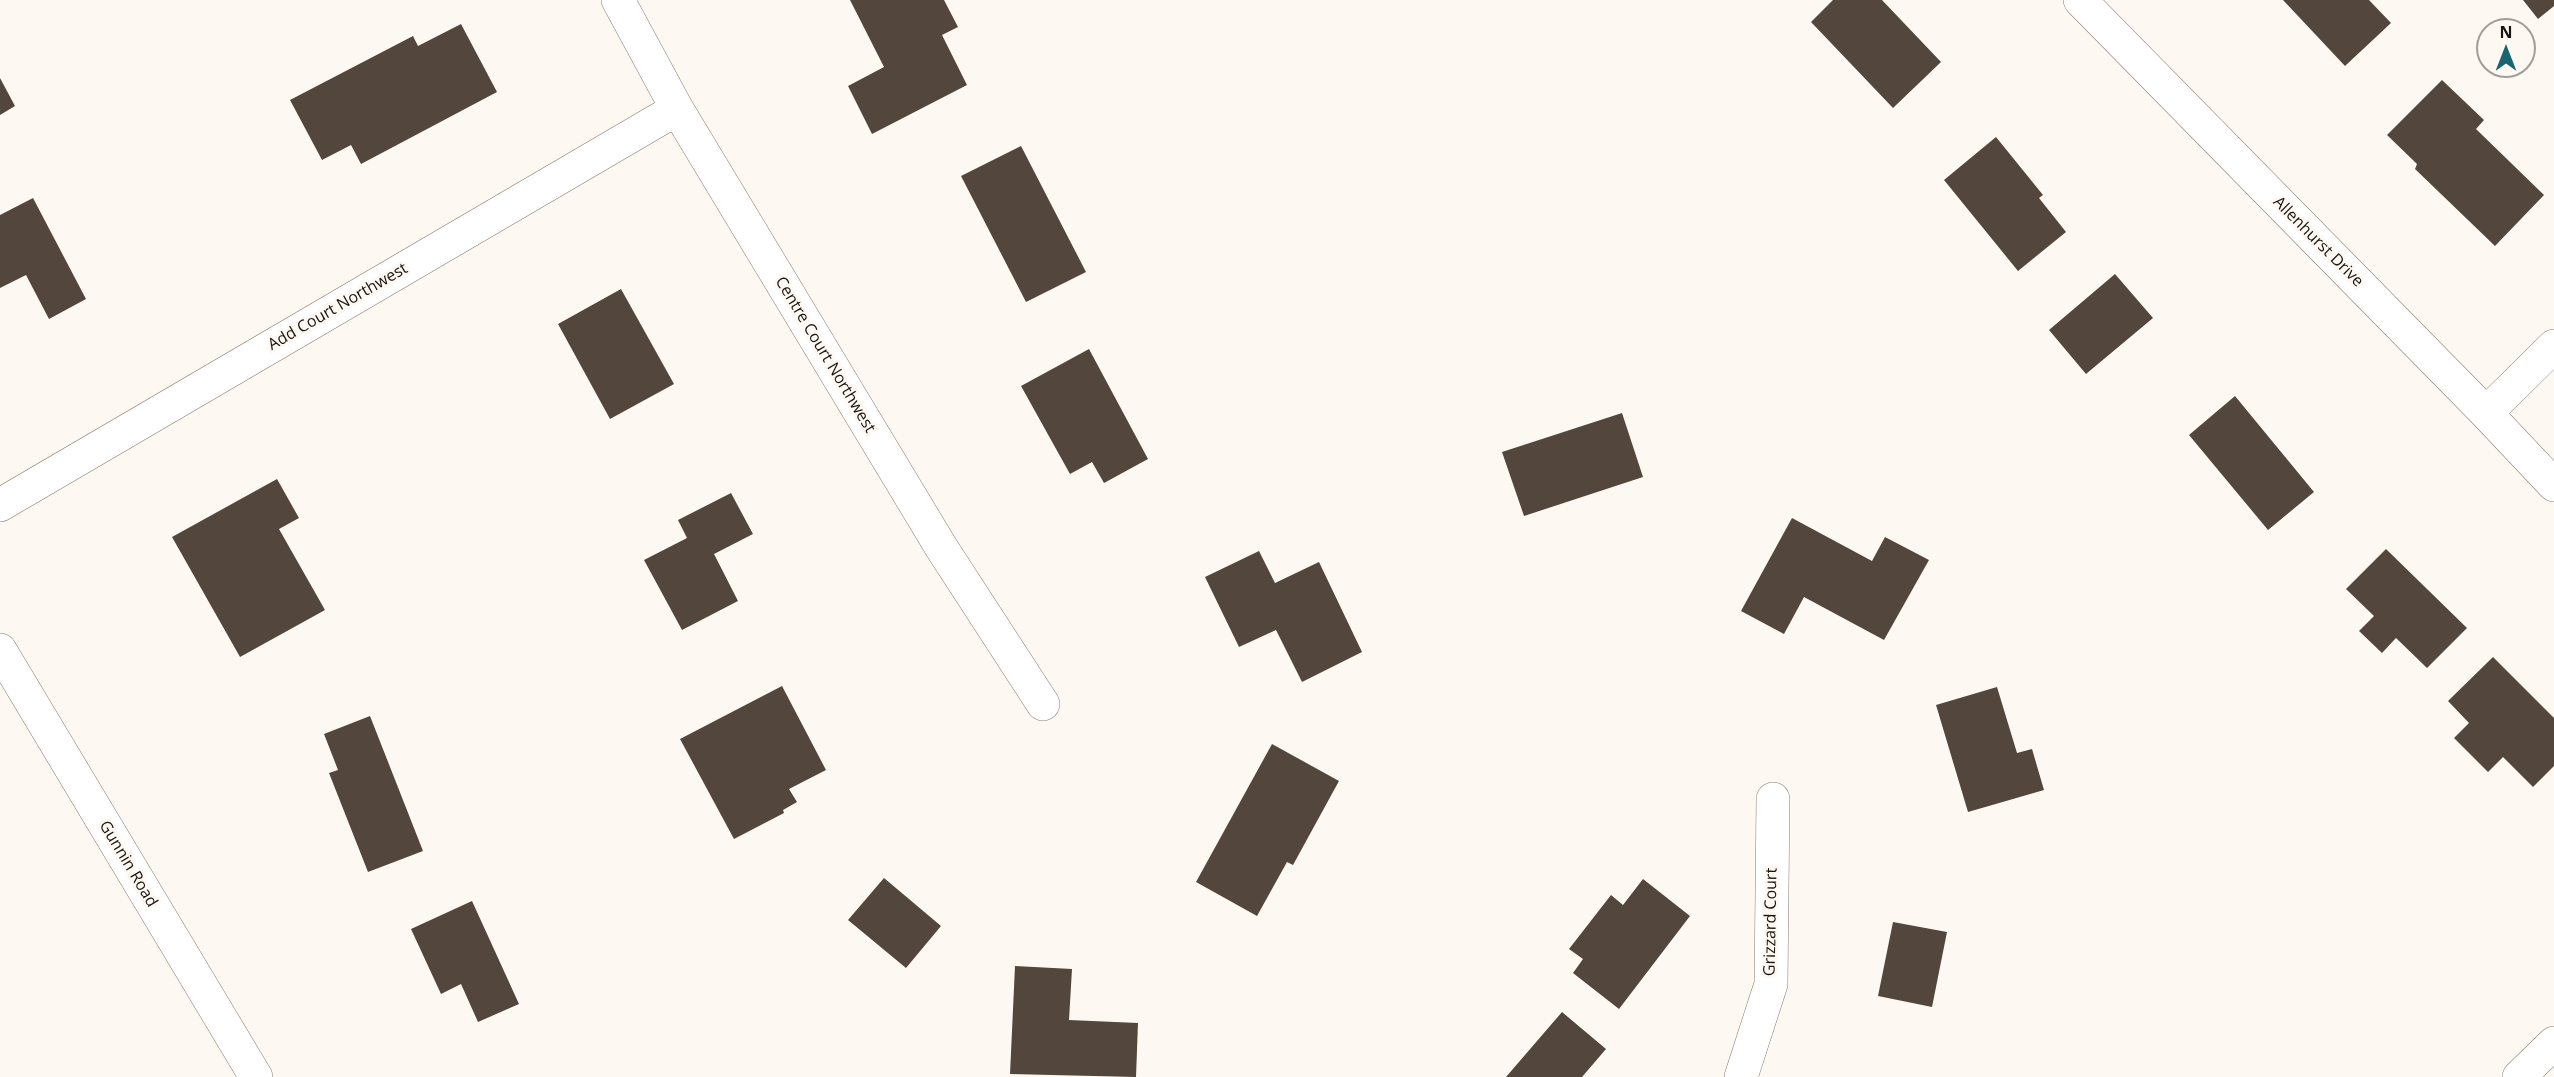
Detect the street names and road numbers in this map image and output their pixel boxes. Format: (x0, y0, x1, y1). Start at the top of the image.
street label: Allenhurst Drive (2269, 193, 2367, 291)
street label: Add Court Northwest (265, 259, 411, 355)
street label: Centre Court Northwest (771, 274, 879, 436)
street label: Gunnin Road (95, 817, 161, 911)
street label: Grizzard Court (1760, 868, 1782, 976)

